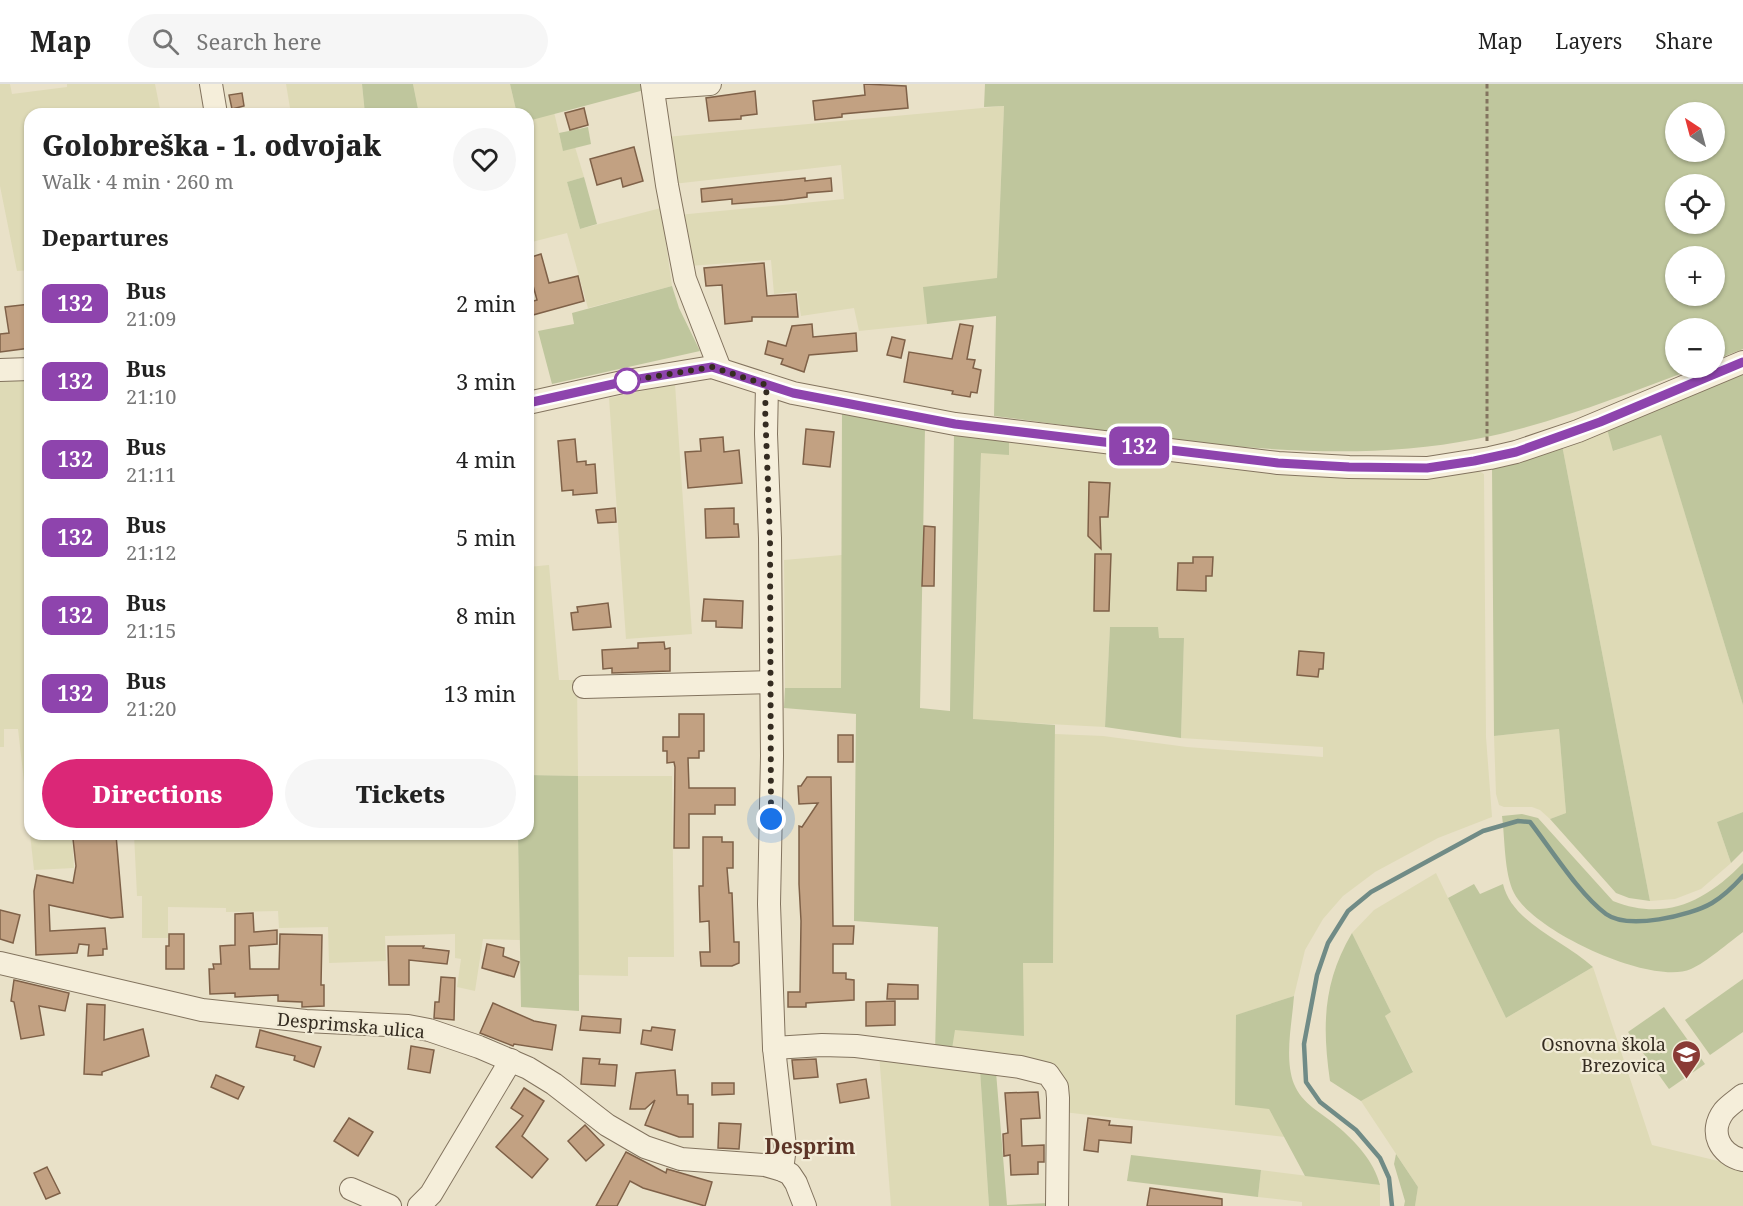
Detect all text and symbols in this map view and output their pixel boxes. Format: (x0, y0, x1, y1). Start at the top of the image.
search box (128, 14, 548, 68)
text: Map (30, 22, 92, 60)
icon: search (149, 25, 182, 58)
text: Search here (197, 26, 321, 56)
text: Map (1478, 27, 1522, 55)
text: Layers (1555, 27, 1622, 55)
text: Share (1655, 27, 1713, 55)
north arrow (1665, 102, 1725, 162)
map controls (1665, 102, 1725, 378)
text: Golobreška - 1. odvojak (42, 126, 381, 164)
button: heart (453, 128, 516, 191)
text: Walk · 4 min · 260 m (42, 168, 234, 195)
button: locate (1665, 174, 1725, 234)
text: Departures (42, 222, 169, 252)
button: + (1665, 246, 1725, 306)
text: Bus (126, 275, 166, 305)
text: 2 min (456, 288, 516, 318)
text: 132 (57, 289, 93, 317)
text: 21:09 (126, 305, 176, 332)
button: − (1665, 318, 1725, 378)
text: Bus (126, 353, 166, 383)
text: 3 min (456, 366, 516, 396)
text: 132 (57, 367, 93, 395)
unlabelled marker (614, 368, 640, 394)
text: 21:10 (126, 383, 176, 410)
line badge: 132 (1104, 426, 1174, 466)
text: Bus (126, 431, 166, 461)
text: 132 (1121, 432, 1157, 460)
text: 4 min (456, 444, 516, 474)
text: 132 (57, 445, 93, 473)
text: 21:11 (126, 461, 176, 488)
text: Bus (126, 509, 166, 539)
text: 5 min (456, 522, 516, 552)
text: 132 (57, 523, 93, 551)
text: 21:12 (126, 539, 176, 566)
text: Bus (126, 587, 166, 617)
text: 8 min (456, 600, 516, 630)
text: 132 (57, 601, 93, 629)
text: 21:15 (126, 617, 176, 644)
text: Bus (126, 665, 166, 695)
text: 13 min (444, 678, 516, 708)
text: 132 (57, 679, 93, 707)
text: 21:20 (126, 695, 176, 722)
button: Directions (42, 759, 273, 828)
button: Tickets (285, 759, 516, 828)
your location (756, 804, 786, 834)
street label: Desprimska ulica (276, 1007, 426, 1043)
place label: Osnovna škola Brezovica (1541, 1032, 1666, 1077)
school or university icon: Osnovna škola Brezovica (1671, 1038, 1703, 1080)
district label: Desprim (765, 1132, 856, 1160)

